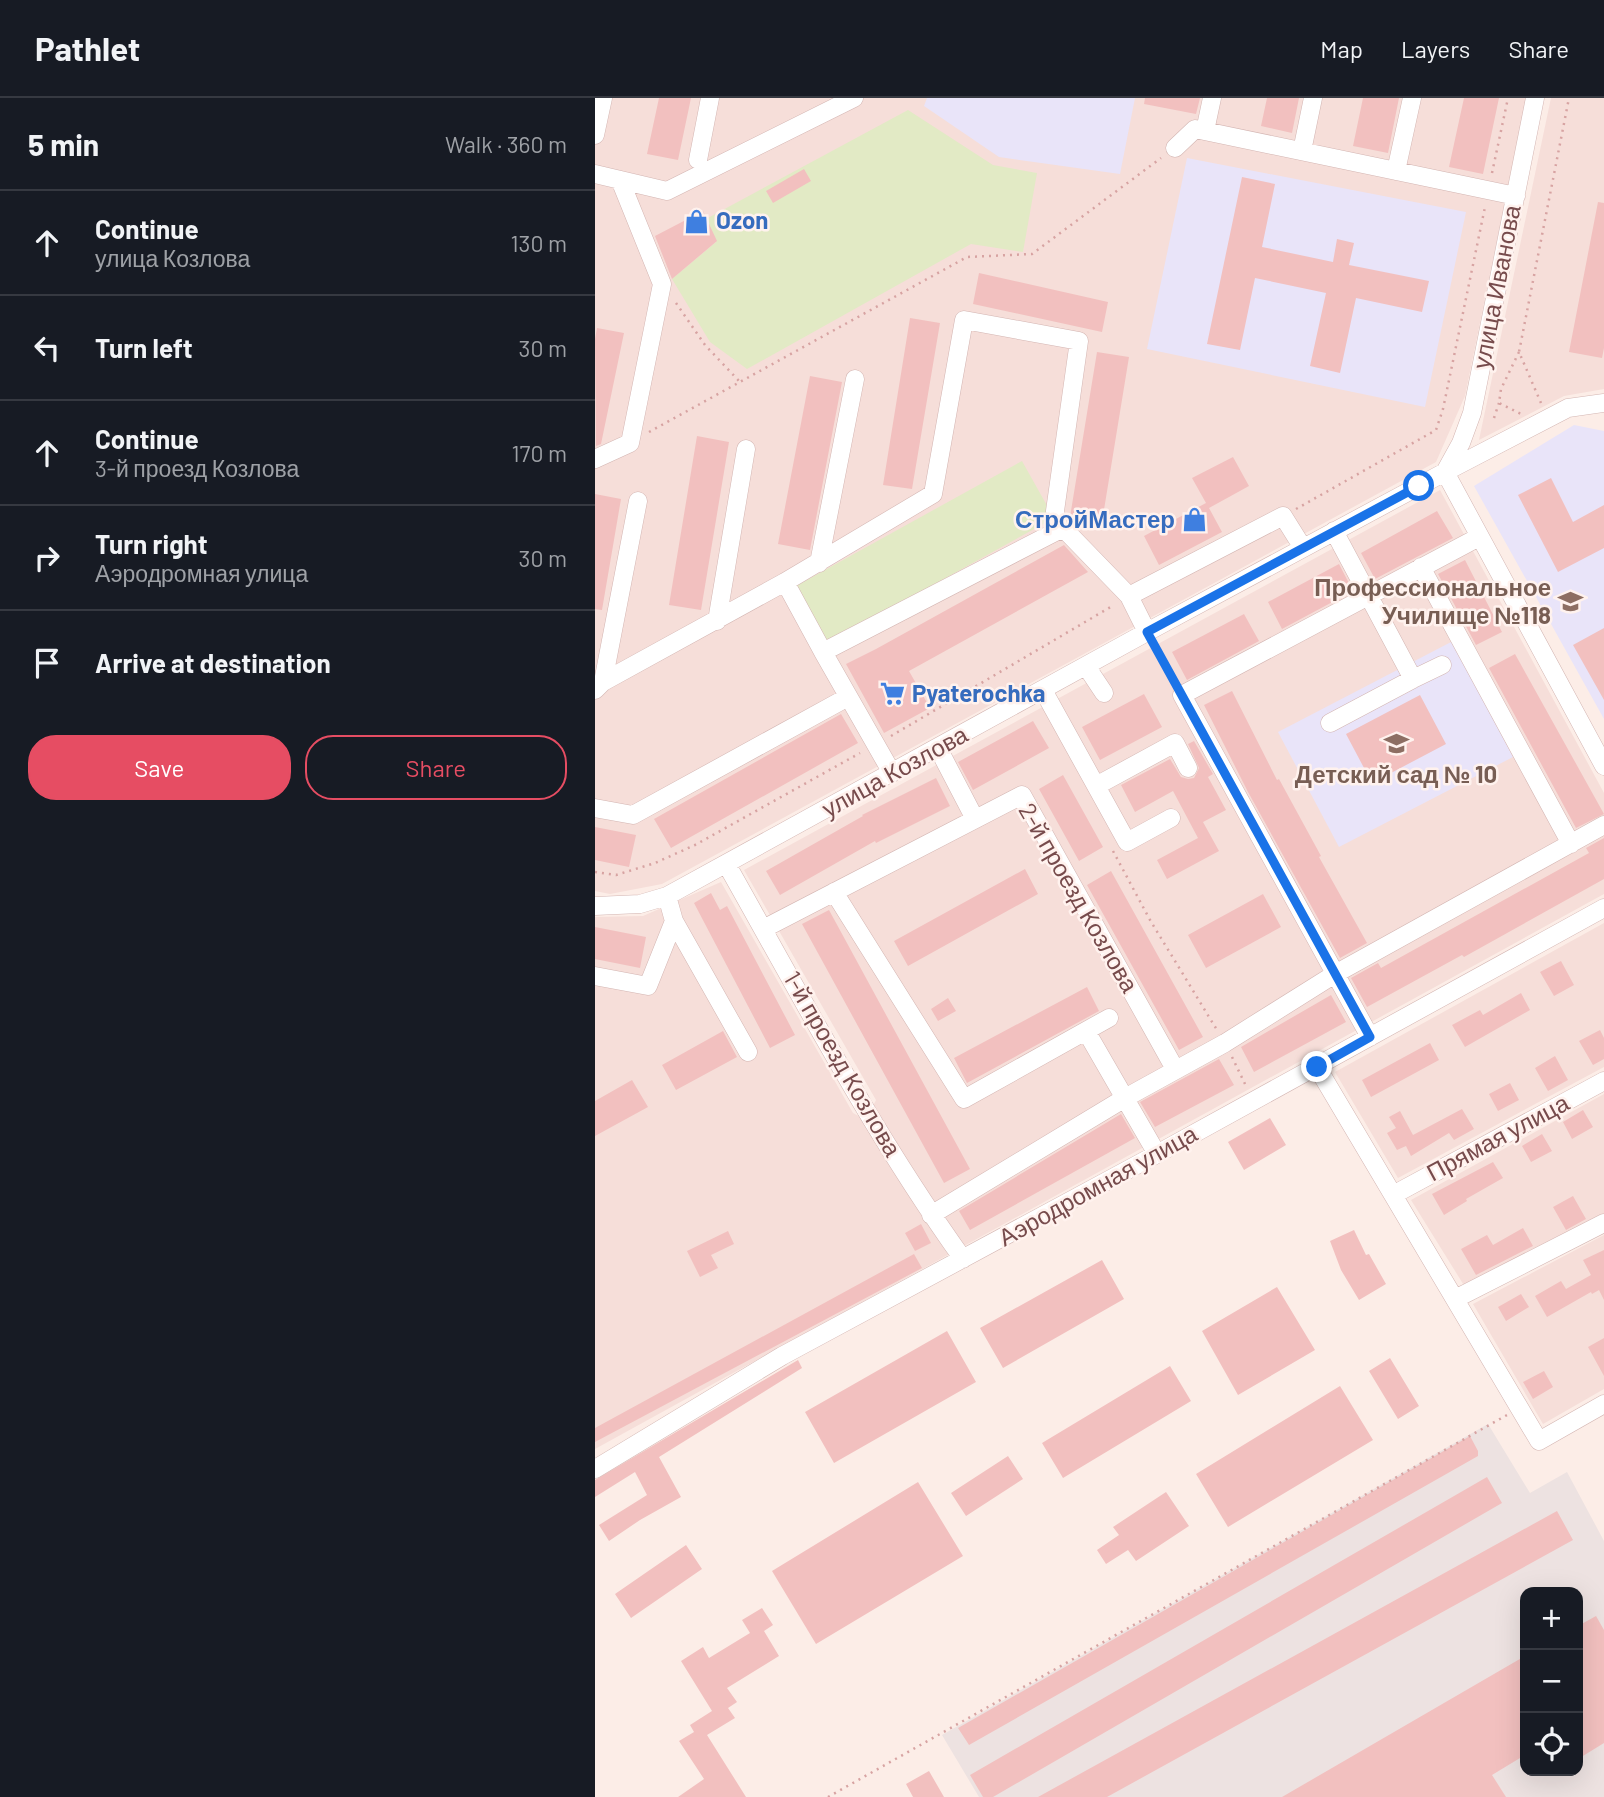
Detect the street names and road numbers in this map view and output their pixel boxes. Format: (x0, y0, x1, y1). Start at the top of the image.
street label: улица Иванова (1465, 202, 1526, 371)
street label: улица Козлова (816, 718, 973, 823)
street label: 2-й проезд Козлова (1013, 798, 1146, 998)
street label: 1-й проезд Козлова (778, 965, 908, 1162)
street label: Прямая улица (1421, 1087, 1574, 1186)
street label: Аэродромная улица (993, 1118, 1202, 1251)

